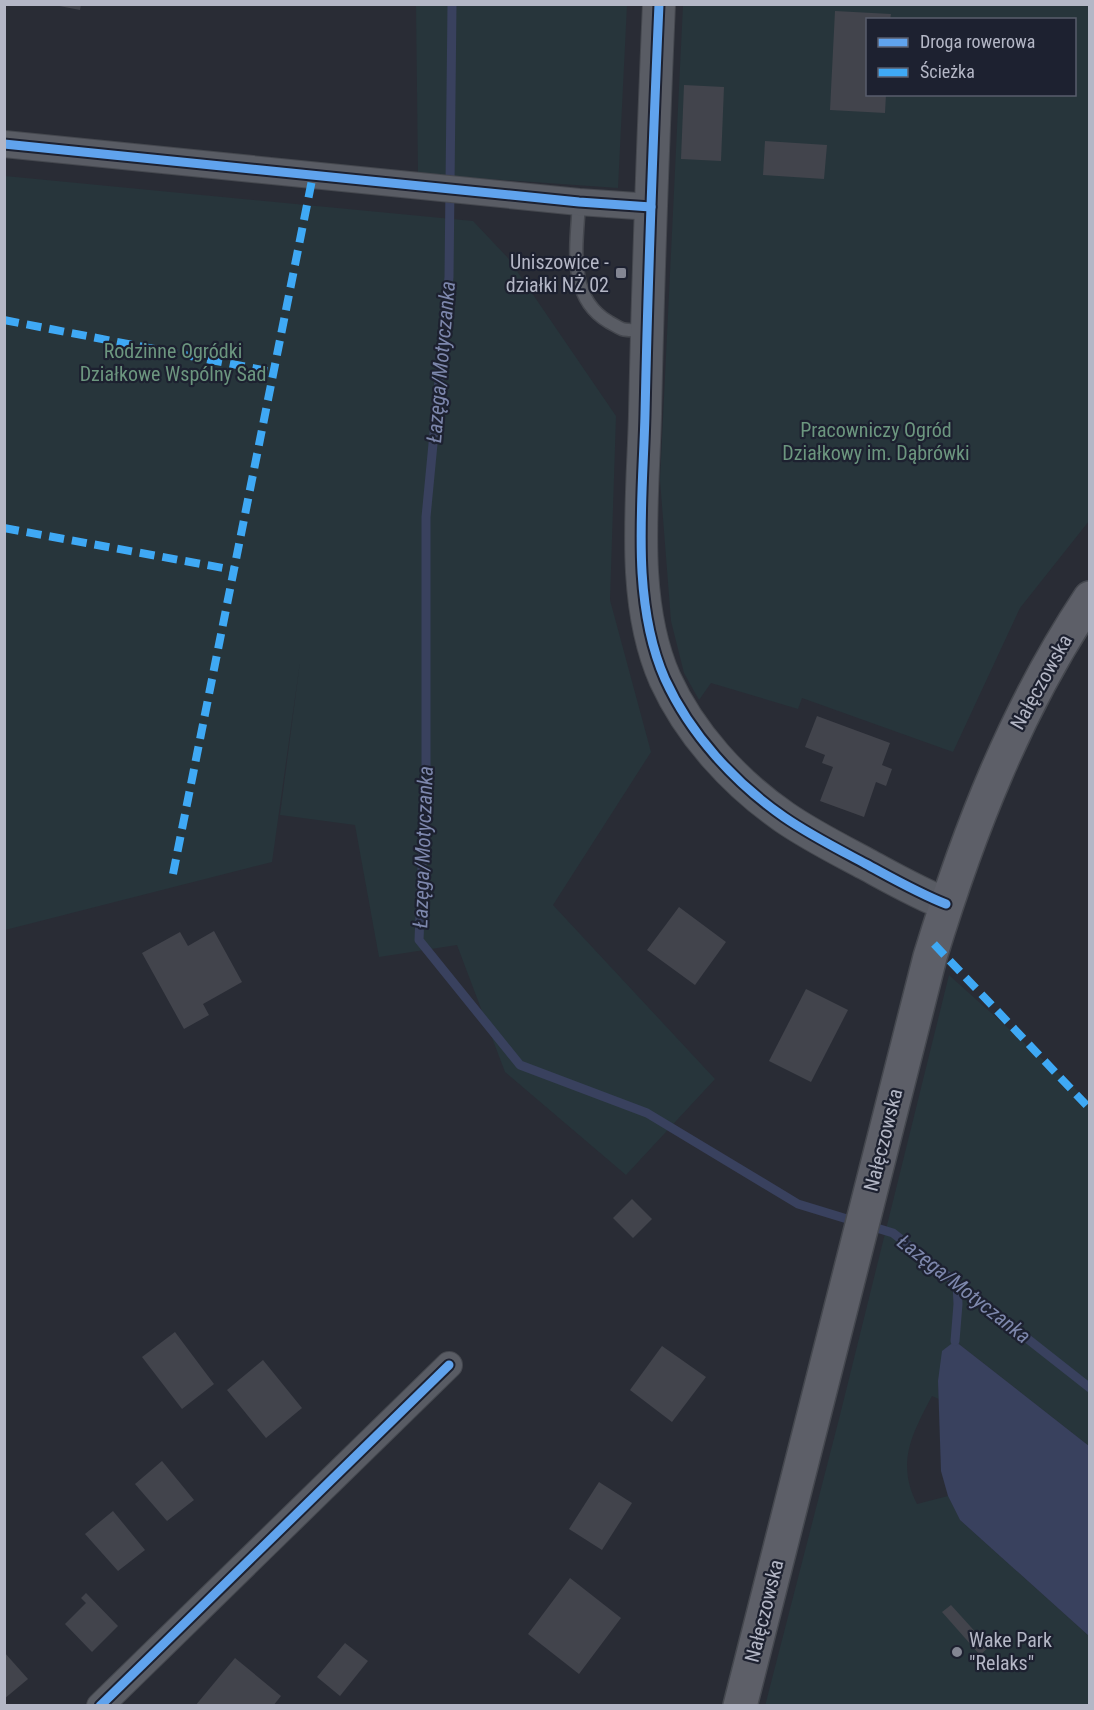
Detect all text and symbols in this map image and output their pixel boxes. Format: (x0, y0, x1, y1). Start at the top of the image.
legend (866, 18, 1076, 96)
text: Droga rowerowa (920, 31, 1035, 52)
text: Ścieżka (920, 61, 975, 82)
place label: Uniszowice - działki NŻ 02 (506, 250, 609, 297)
marker: Uniszowice - działki NŻ 02 (614, 266, 628, 280)
water label: Łazęga/Motyczanka (422, 280, 460, 444)
park label: Rodzinne Ogródki Działkowe Wspólny Sad (80, 339, 266, 386)
park label: Pracowniczy Ogród Działkowy im. Dąbrówki (782, 418, 970, 465)
street label: Nałęczowska (1005, 630, 1077, 734)
water label: Łazęga/Motyczanka (408, 766, 438, 928)
street label: Nałęczowska (859, 1086, 907, 1194)
water label: Łazęga/Motyczanka (893, 1230, 1035, 1348)
street label: Nałęczowska (740, 1557, 788, 1665)
place label: Wake Park "Relaks" (969, 1628, 1052, 1675)
marker: Wake Park "Relaks" (950, 1645, 964, 1659)

